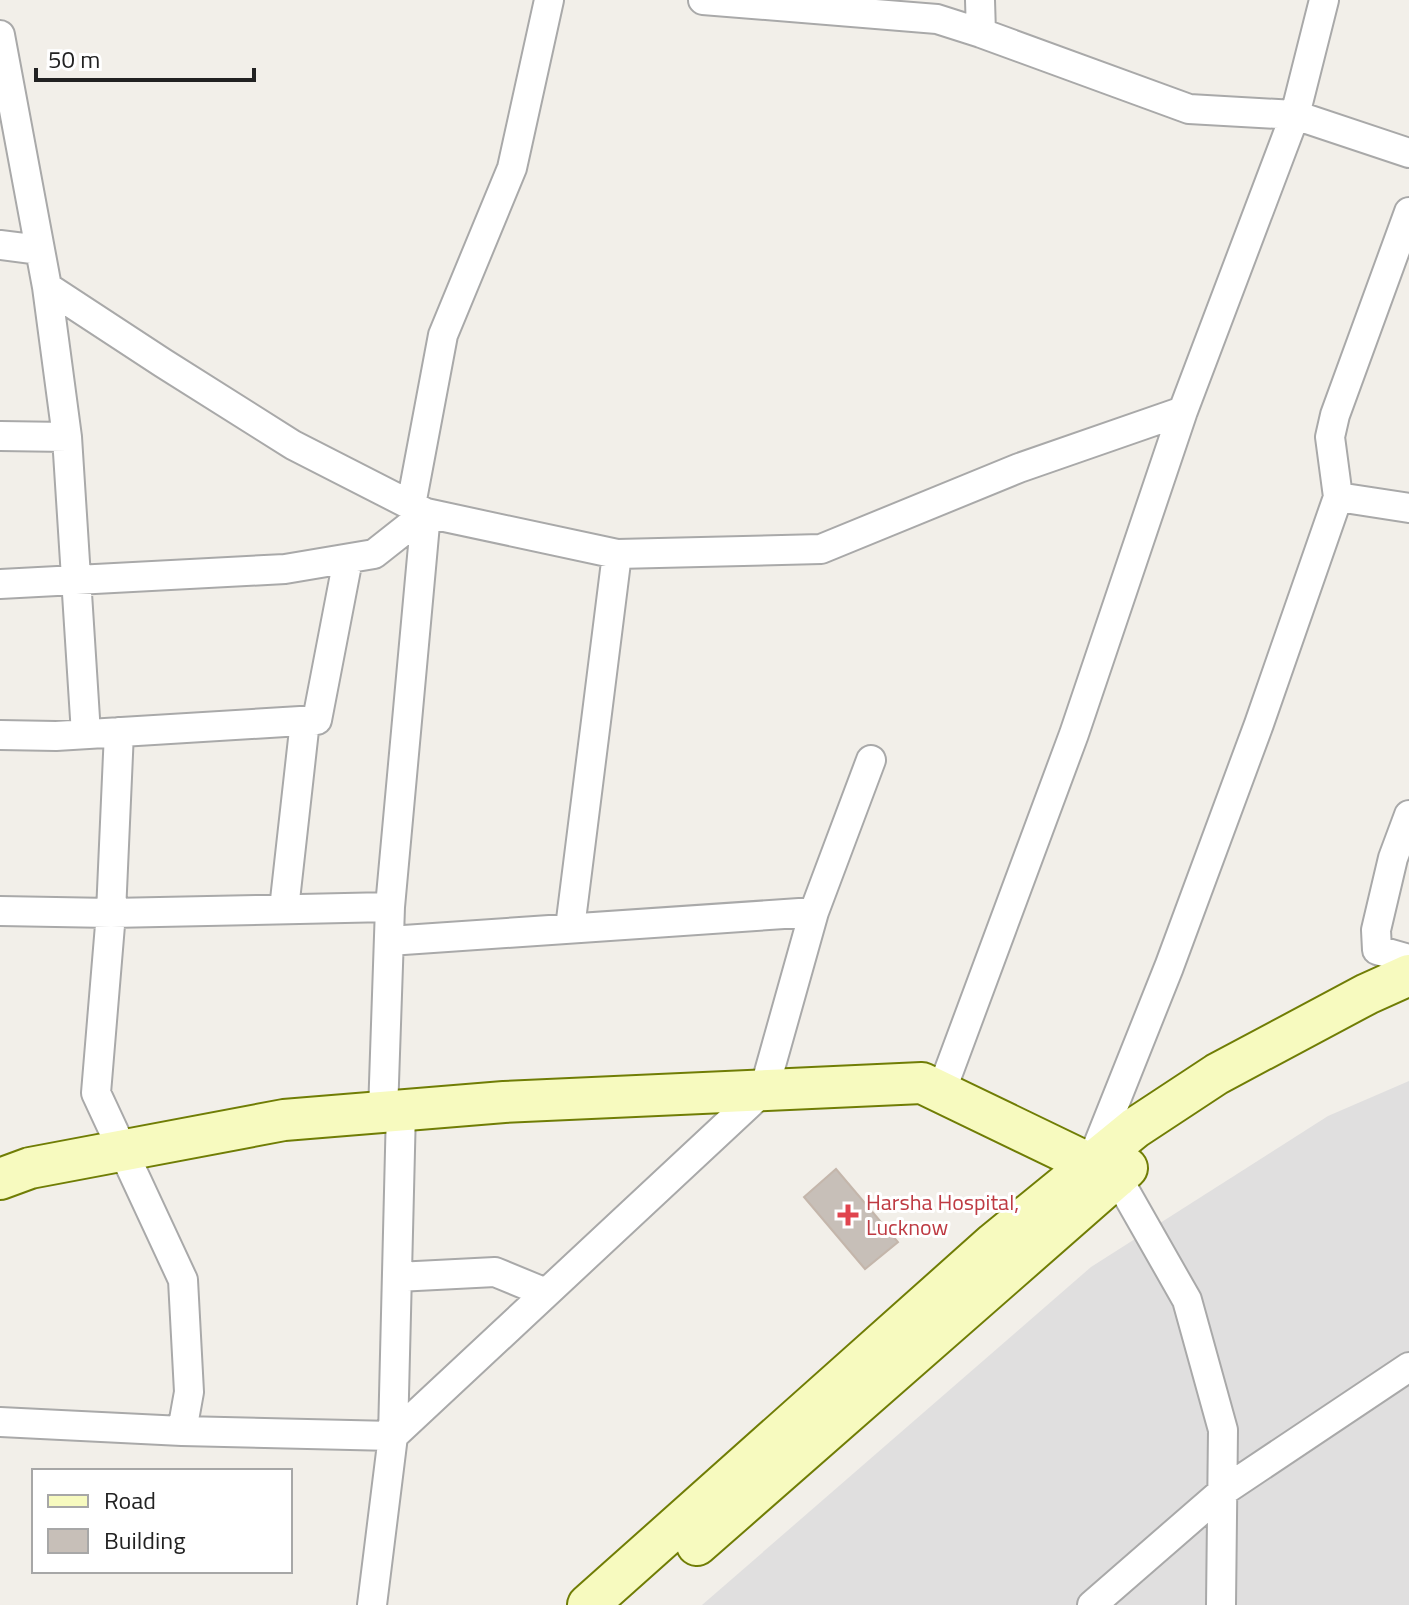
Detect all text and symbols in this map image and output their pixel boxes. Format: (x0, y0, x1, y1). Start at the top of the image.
scale bar (36, 32, 254, 82)
text: 50 m (48, 41, 100, 77)
place label: Harsha Hospital, Lucknow (866, 1185, 1019, 1244)
marker: Harsha Hospital, Lucknow (837, 1204, 859, 1226)
legend (32, 1469, 292, 1573)
text: Road (104, 1482, 156, 1518)
text: Building (104, 1522, 186, 1558)

